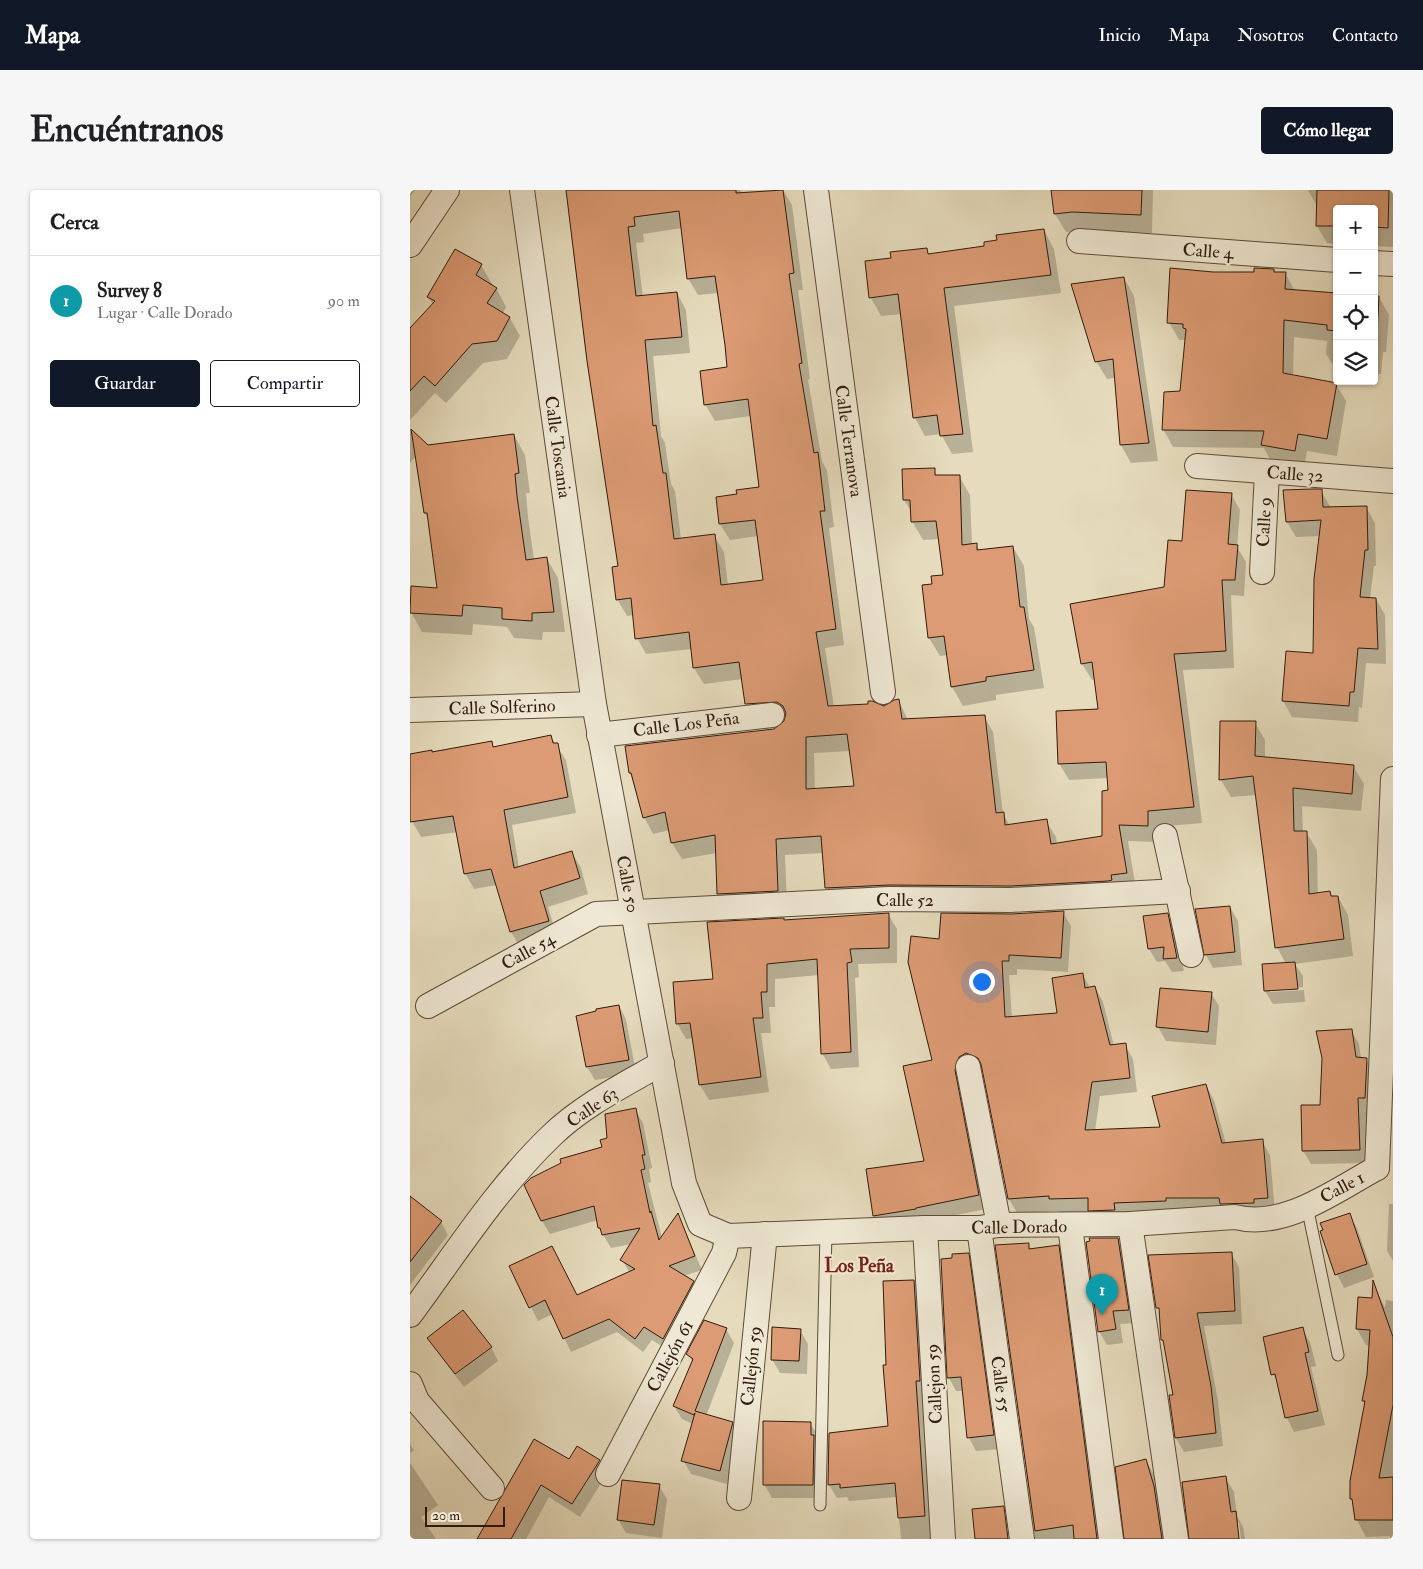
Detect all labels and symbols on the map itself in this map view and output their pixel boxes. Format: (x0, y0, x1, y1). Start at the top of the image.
street label: Calle 4 (1182, 238, 1235, 265)
street label: Calle Terranova (829, 383, 868, 499)
street label: Calle Toscania (539, 394, 576, 500)
street label: Calle 32 (1266, 461, 1324, 488)
street label: Calle 9 (1252, 496, 1277, 548)
street label: Calle Solferino (448, 694, 556, 721)
street label: Calle Los Peña (632, 706, 741, 742)
street label: Calle 50 (611, 853, 644, 915)
street label: Calle 52 (876, 889, 934, 912)
street label: Calle 54 (497, 927, 560, 976)
your location (969, 969, 995, 995)
street label: Calle 63 (562, 1082, 622, 1133)
street label: Calle 1 (1316, 1166, 1369, 1209)
street label: Calle Dorado (971, 1215, 1067, 1240)
district label: Los Peña (824, 1254, 895, 1278)
pin: 1 (1086, 1274, 1118, 1315)
street label: Callejón 61 (642, 1316, 699, 1396)
street label: Callejón 59 (736, 1325, 767, 1407)
street label: Callejon 59 (921, 1343, 948, 1425)
street label: Calle 55 (985, 1354, 1016, 1414)
scale bar (425, 1504, 505, 1527)

